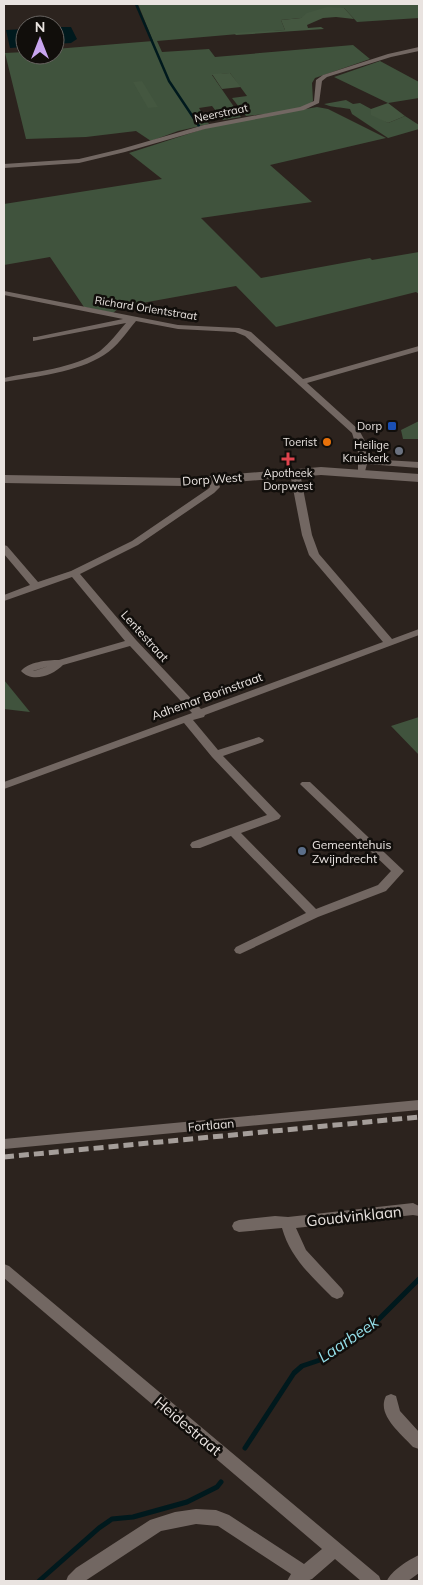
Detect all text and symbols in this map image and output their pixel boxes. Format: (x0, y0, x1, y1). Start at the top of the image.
north arrow (15, 15, 65, 65)
text: N (35, 18, 45, 36)
street label: Neerstraat (193, 100, 249, 125)
street label: Richard Orlentstraat (94, 293, 198, 323)
place label: Dorp (357, 419, 382, 433)
marker: Dorp (386, 420, 398, 432)
place label: Toerist (283, 435, 317, 449)
marker: Toerist (321, 436, 333, 448)
place label: Heilige Kruiskerk (342, 438, 389, 465)
marker: Heilige Kruiskerk (393, 445, 405, 457)
marker: Apotheek Dorpwest (282, 453, 294, 465)
place label: Apotheek Dorpwest (263, 466, 313, 493)
street label: Dorp West (182, 469, 242, 489)
street label: Lentestraat (118, 607, 172, 665)
street label: Adhemar Borinstraat (149, 669, 265, 723)
place label: Gemeentehuis Zwijndrecht (312, 837, 391, 866)
marker: Gemeentehuis Zwijndrecht (296, 845, 308, 857)
street label: Fortlaan (187, 1116, 235, 1134)
street label: Goudvinklaan (305, 1202, 403, 1230)
water label: Laarbeek (314, 1311, 383, 1367)
street label: Heidestraat (151, 1392, 225, 1460)

